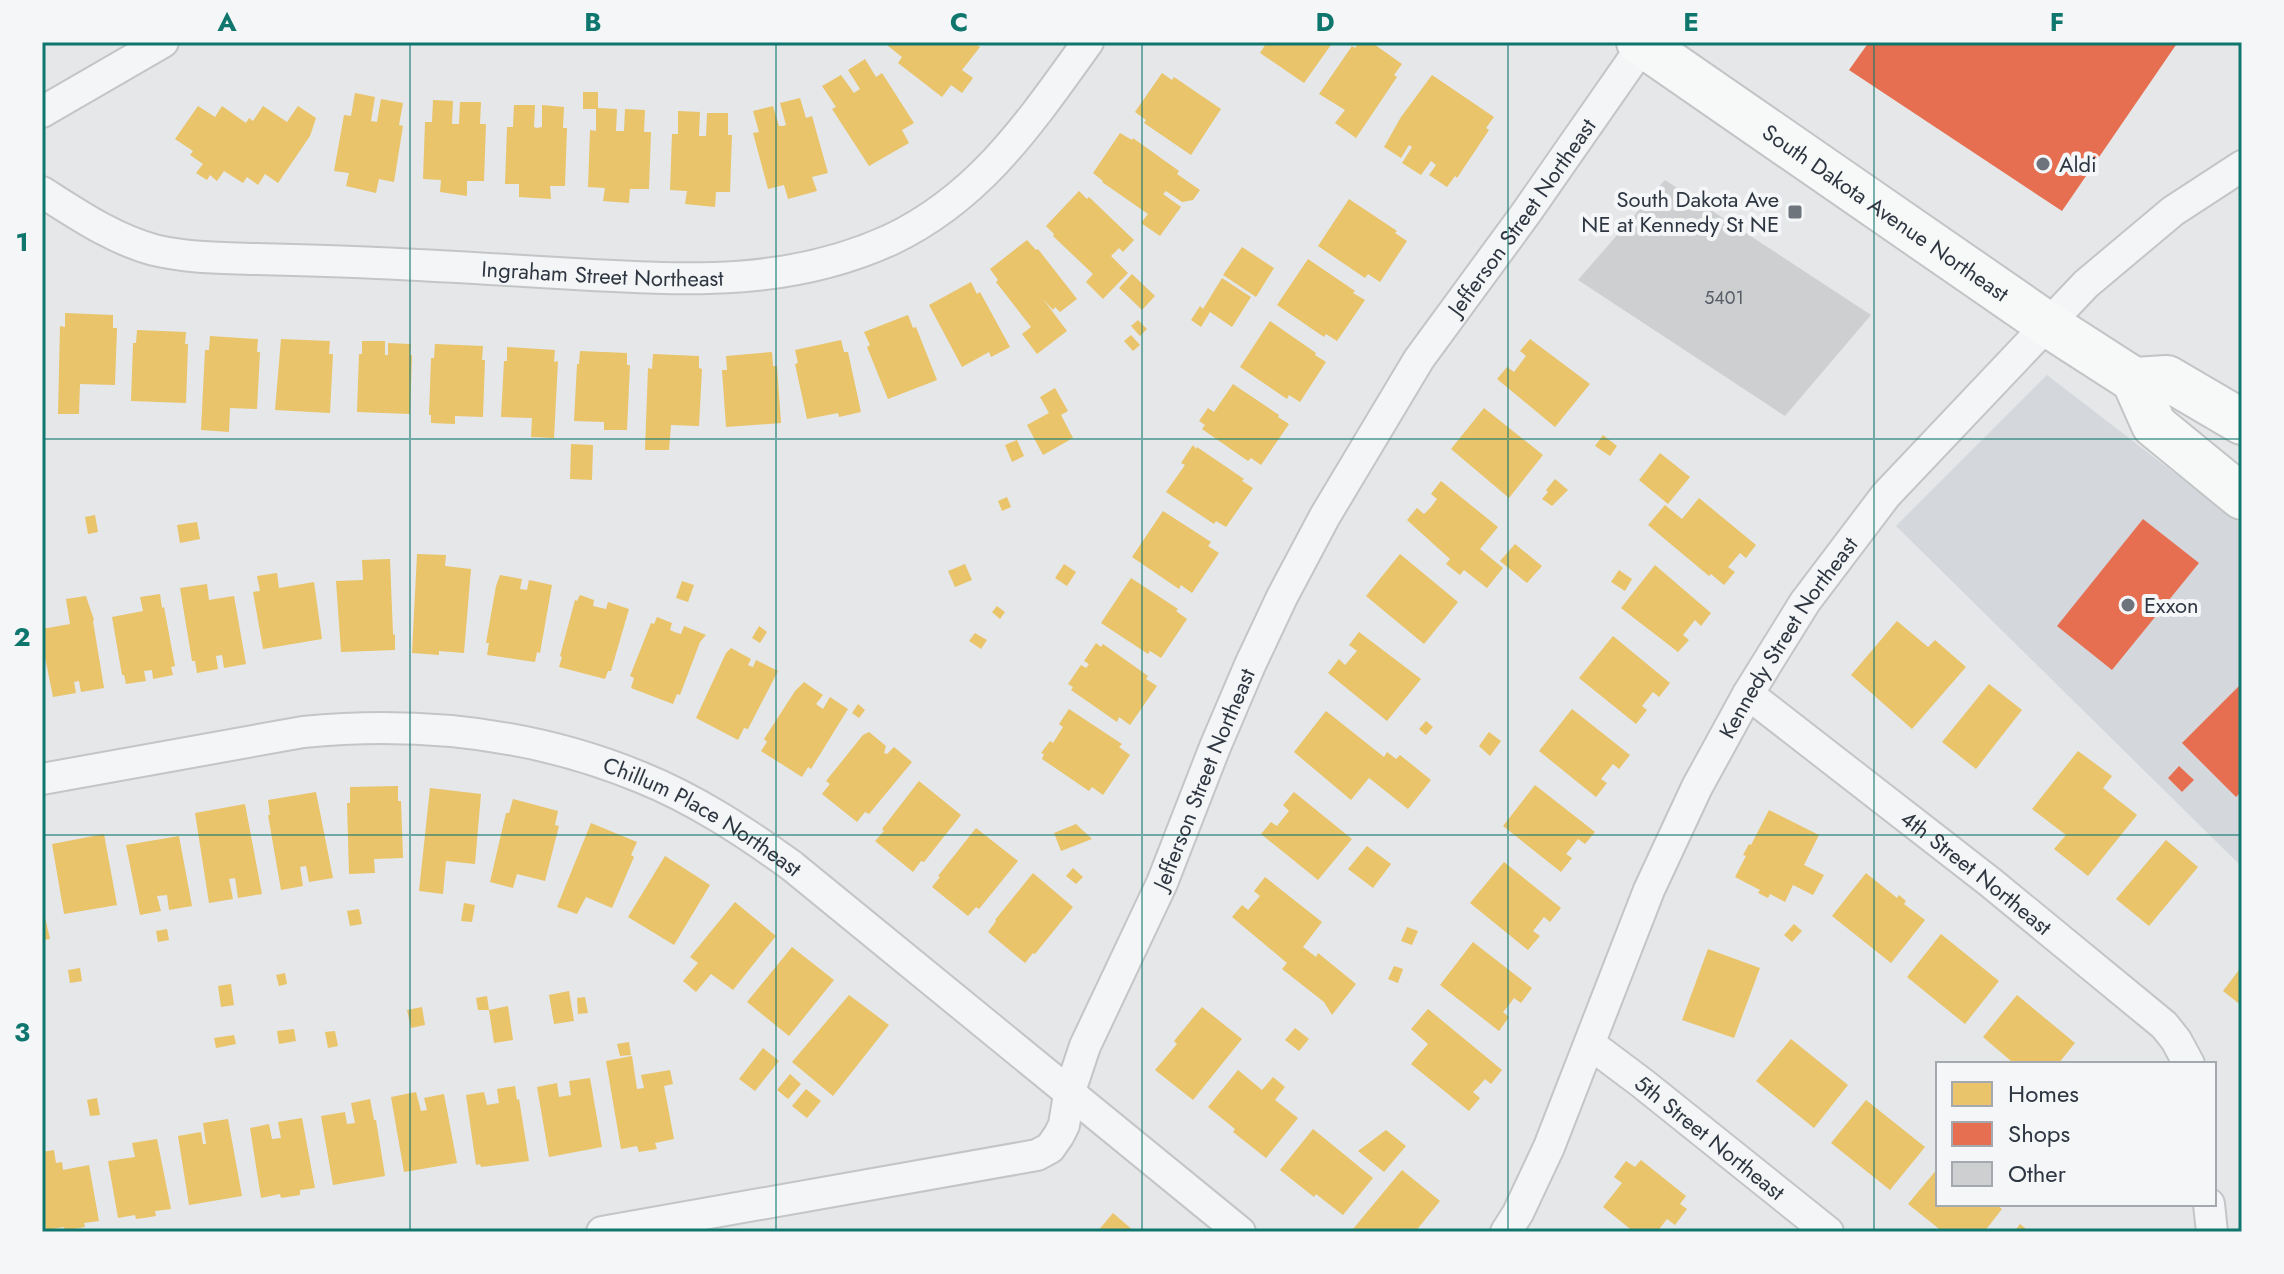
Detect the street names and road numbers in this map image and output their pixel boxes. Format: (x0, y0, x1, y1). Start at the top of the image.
street label: Jefferson Street Northeast (1438, 111, 1604, 325)
street label: South Dakota Avenue Northeast (1756, 116, 2016, 310)
street label: Ingraham Street Northeast (481, 252, 725, 294)
street label: Kennedy Street Northeast (1711, 529, 1866, 744)
street label: Jefferson Street Northeast (1144, 663, 1263, 898)
street label: Chillum Place Northeast (599, 748, 809, 884)
street label: 4th Street Northeast (1894, 803, 2059, 943)
street label: 5th Street Northeast (1628, 1067, 1792, 1208)

